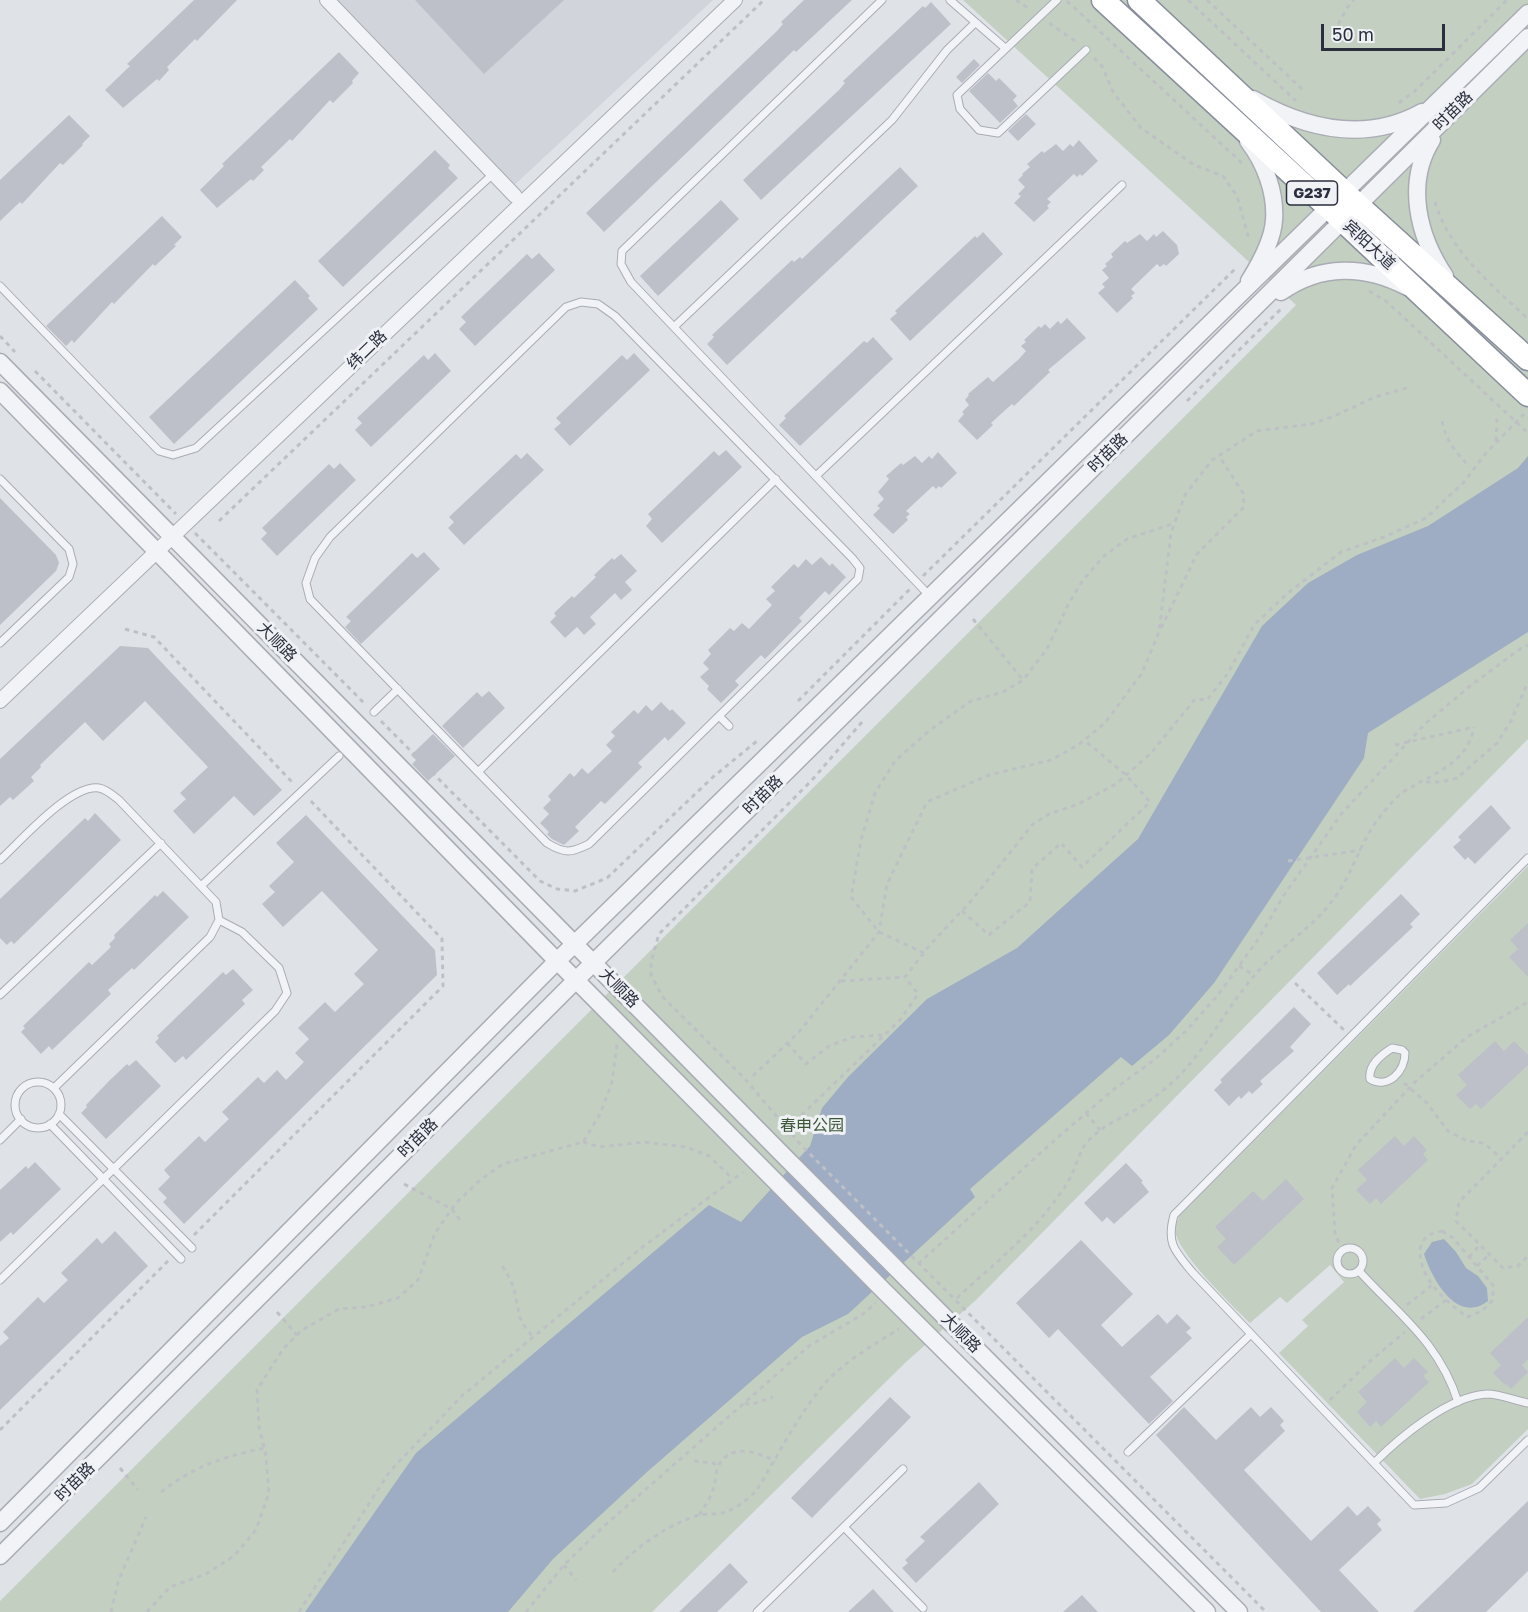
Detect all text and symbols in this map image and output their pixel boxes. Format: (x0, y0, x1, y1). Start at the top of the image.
scale bar (1324, 12, 1448, 50)
text: 50 m (1332, 23, 1374, 45)
street label: 时苗路 (1429, 87, 1477, 135)
road number: G237 (1286, 181, 1338, 205)
street label: 宾阳大道 (1339, 216, 1399, 274)
street label: 纬二路 (343, 326, 391, 374)
street label: 时苗路 (1084, 429, 1132, 477)
street label: 大顺路 (253, 618, 301, 666)
street label: 时苗路 (739, 771, 787, 819)
street label: 大顺路 (595, 964, 643, 1012)
street label: 时苗路 (394, 1114, 442, 1162)
park label: 春申公园 (780, 1116, 844, 1136)
street label: 大顺路 (937, 1309, 985, 1357)
street label: 时苗路 (51, 1458, 99, 1506)

